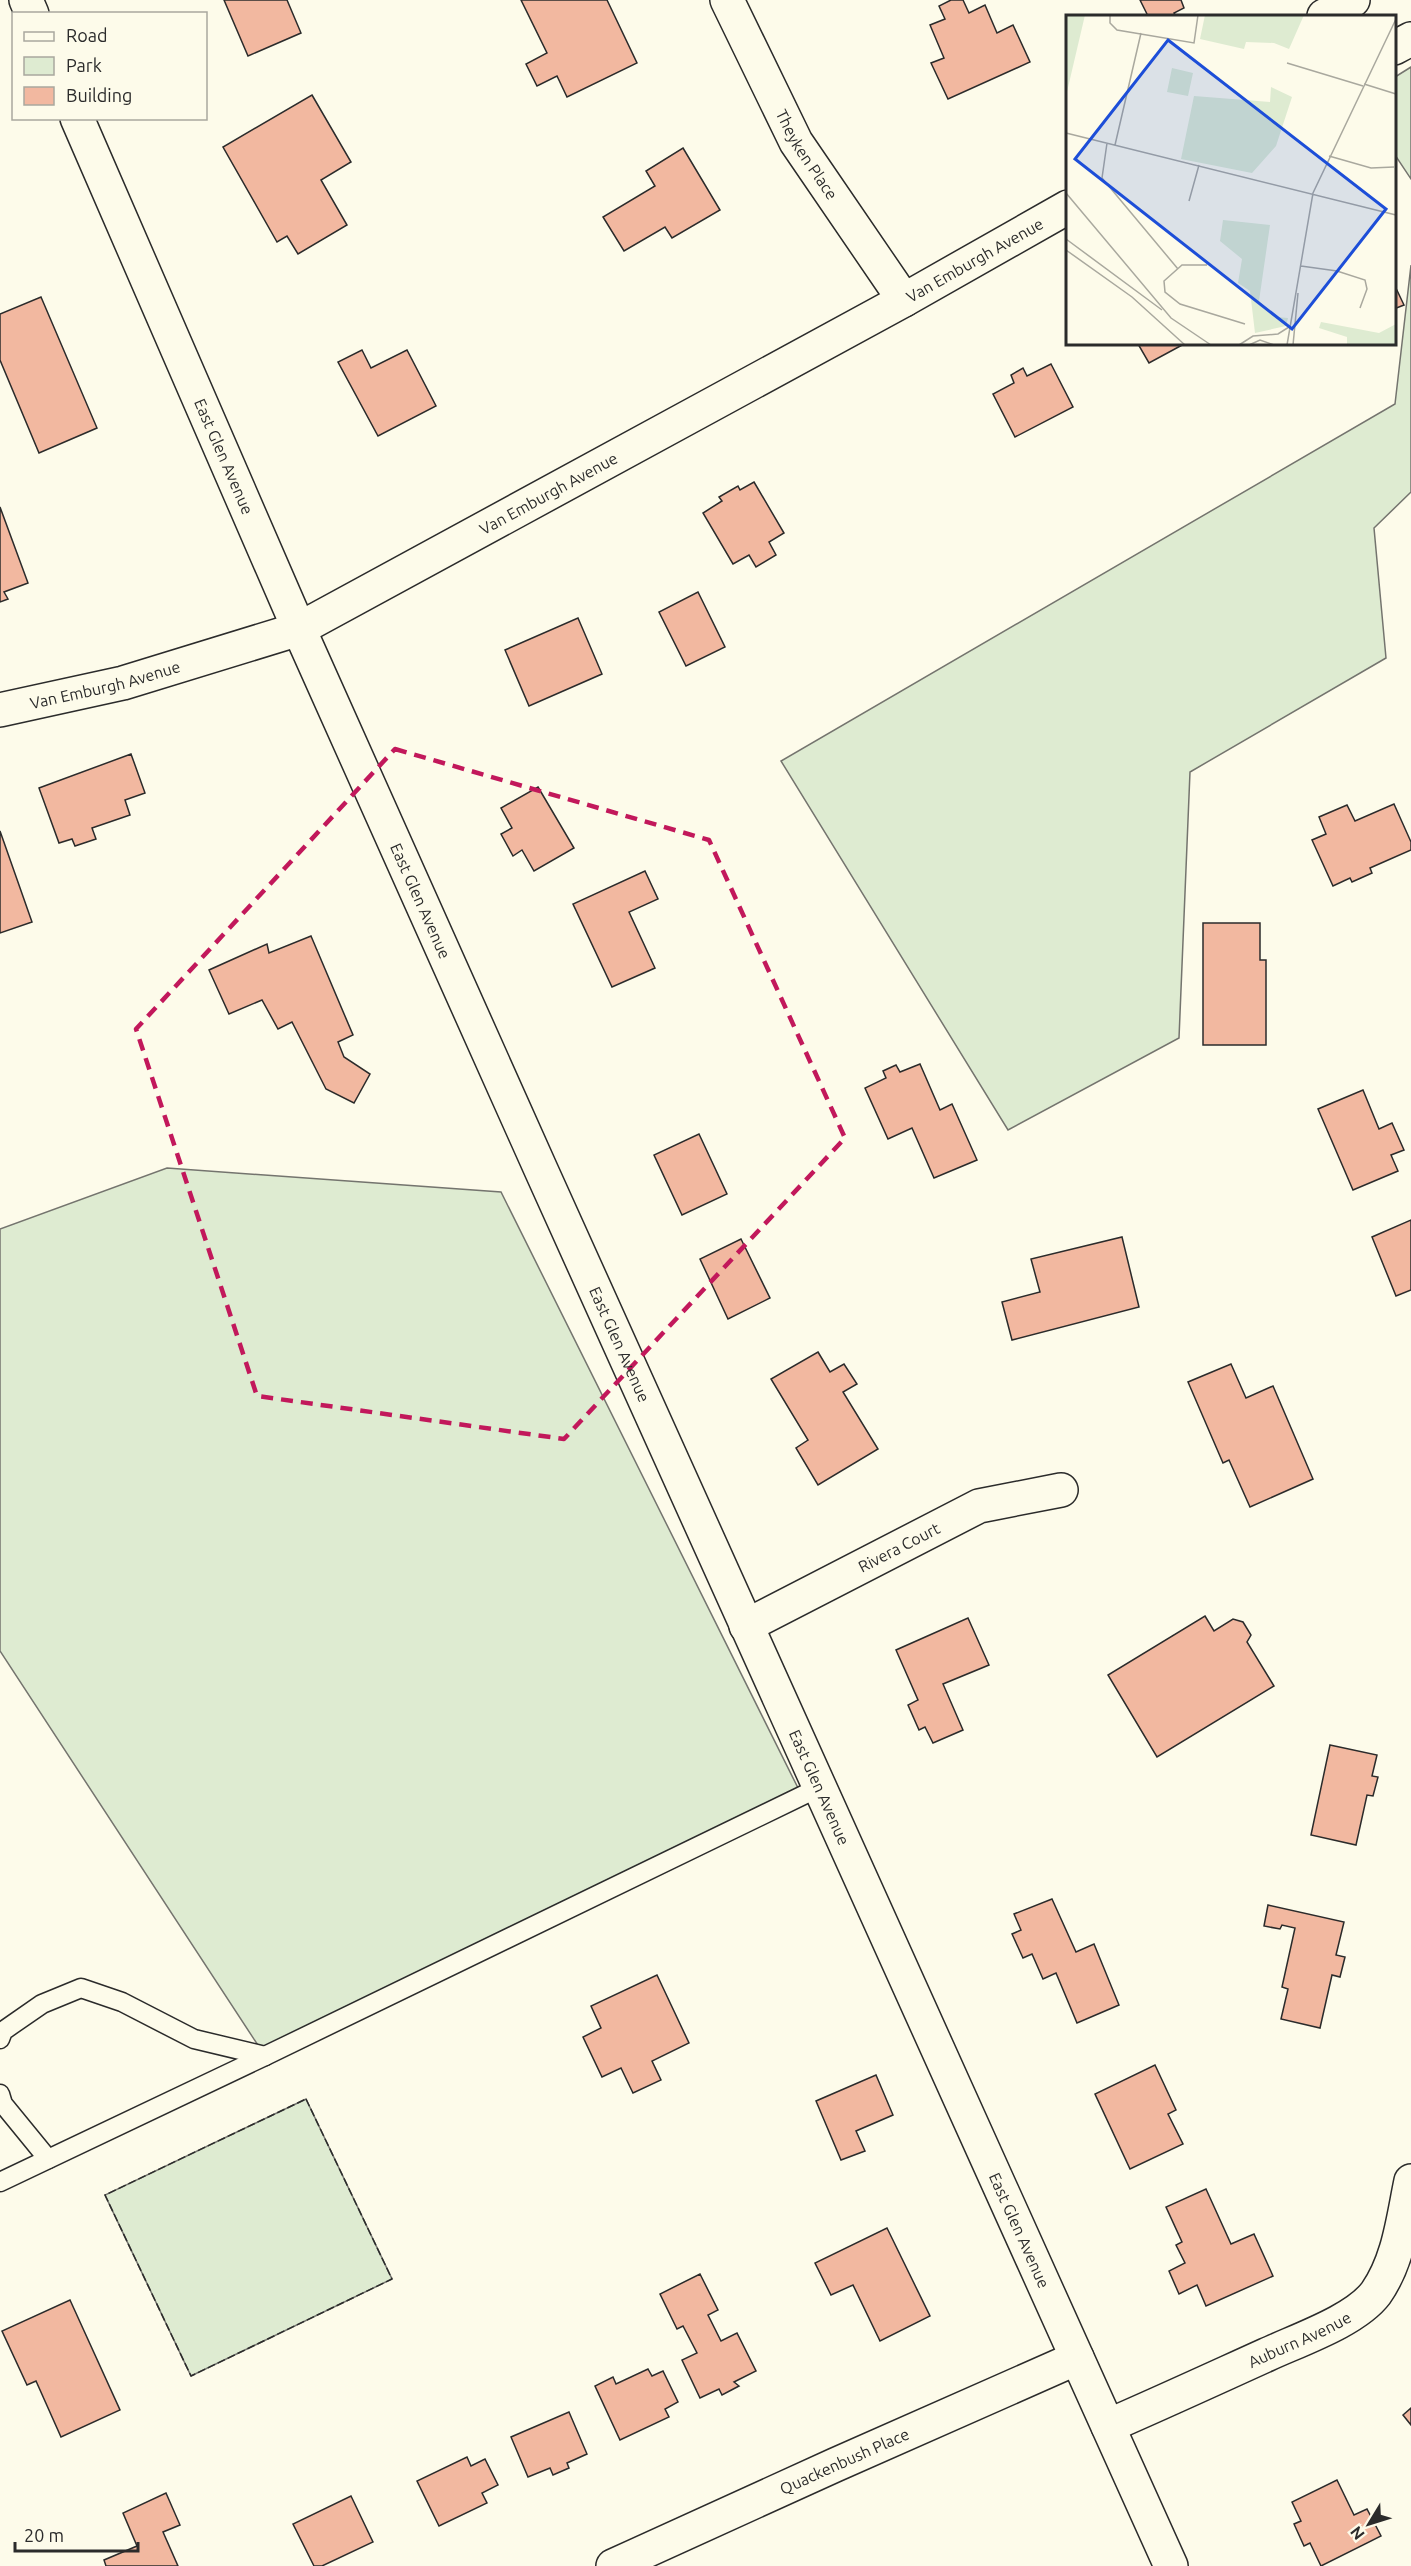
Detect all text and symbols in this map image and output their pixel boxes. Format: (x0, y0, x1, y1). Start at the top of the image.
legend (12, 12, 207, 120)
inset map (1066, 15, 1396, 345)
text: Road (66, 25, 108, 45)
text: Park (66, 55, 102, 75)
text: Building (66, 85, 132, 105)
street label: Theyken Place (773, 107, 841, 203)
street label: Van Emburgh Avenue (903, 214, 1046, 306)
street label: East Glen Avenue (191, 396, 257, 517)
street label: Van Emburgh Avenue (476, 449, 621, 538)
street label: Van Emburgh Avenue (28, 657, 182, 712)
street label: East Glen Avenue (387, 840, 454, 961)
street label: East Glen Avenue (586, 1284, 654, 1405)
street label: Rivera Court (855, 1519, 943, 1576)
street label: East Glen Avenue (786, 1727, 853, 1848)
street label: East Glen Avenue (986, 2170, 1053, 2291)
street label: Auburn Avenue (1245, 2308, 1354, 2371)
street label: Quackenbush Place (777, 2424, 912, 2498)
north arrow (1339, 2494, 1399, 2554)
scale bar (15, 2515, 138, 2553)
text: N (1346, 2523, 1368, 2543)
text: 20 m (24, 2525, 64, 2545)

